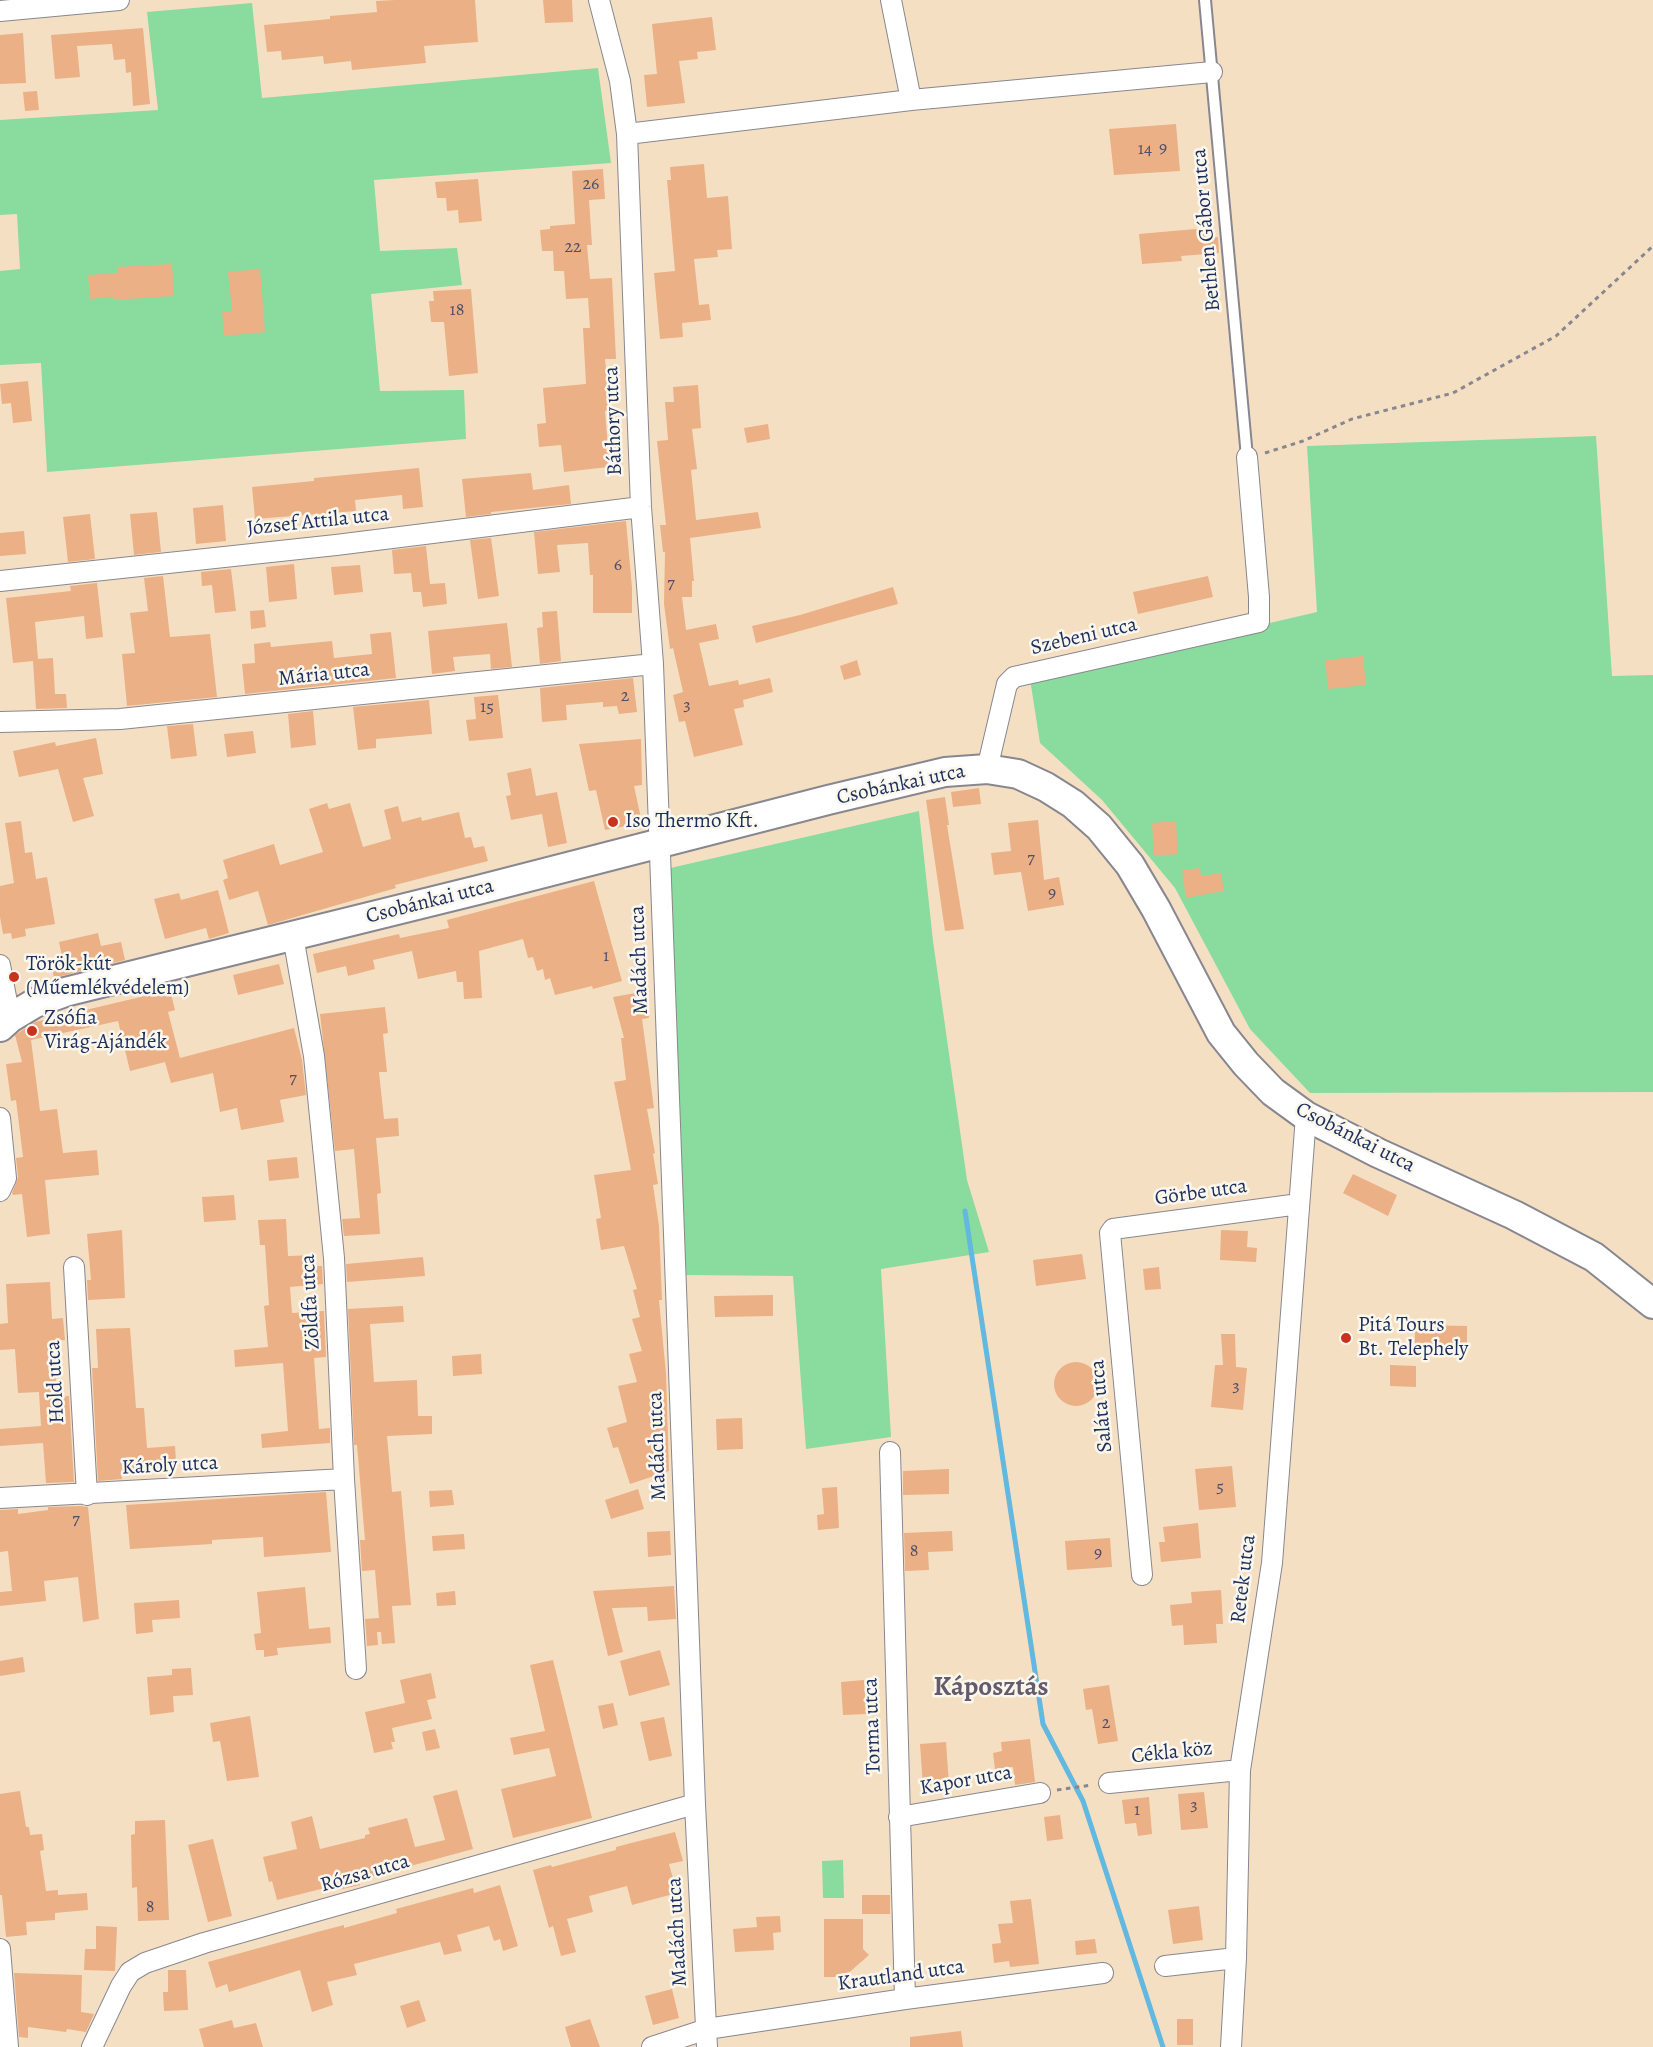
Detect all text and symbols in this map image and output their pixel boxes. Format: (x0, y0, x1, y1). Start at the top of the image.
house number: 9 (1159, 138, 1167, 160)
house number: 14 (1138, 139, 1152, 161)
street label: Bethlen Gábor utca (1187, 147, 1227, 313)
house number: 26 (583, 174, 599, 196)
house number: 22 (564, 237, 582, 259)
house number: 18 (450, 300, 464, 322)
street label: Báthory utca (599, 366, 629, 476)
street label: József Attila utca (246, 502, 390, 542)
house number: 6 (614, 555, 622, 577)
house number: 7 (667, 573, 675, 595)
street label: Szebeni utca (1028, 613, 1140, 661)
street label: Mária utca (277, 658, 371, 692)
house number: 2 (621, 686, 629, 708)
house number: 3 (683, 695, 691, 717)
house number: 15 (480, 697, 494, 719)
street label: Csobánkai utca (834, 759, 968, 811)
place label: Iso Thermo Kft. (625, 809, 759, 835)
marker: Iso Thermo Kft. (606, 815, 620, 829)
house number: 7 (1027, 848, 1035, 870)
street label: Csobánkai utca (364, 874, 496, 930)
house number: 9 (1048, 883, 1056, 905)
street label: Madách utca (625, 905, 655, 1015)
house number: 1 (603, 946, 609, 968)
place label: Török-kút (Műemlékvédelem) (26, 952, 189, 1002)
marker: Török-kút (Műemlékvédelem) (7, 970, 21, 984)
place label: Zsófia Virág-Ajándék (44, 1006, 167, 1056)
marker: Zsófia Virág-Ajándék (25, 1024, 39, 1038)
house number: 7 (289, 1068, 297, 1090)
street label: Csobánkai utca (1291, 1097, 1419, 1179)
street label: Görbe utca (1153, 1174, 1249, 1212)
street label: Zöldfa utca (296, 1254, 326, 1350)
place label: Pitá Tours Bt. Telephely (1358, 1313, 1468, 1363)
marker: Pitá Tours Bt. Telephely (1339, 1331, 1353, 1345)
street label: Hold utca (41, 1340, 71, 1424)
street label: Saláta utca (1085, 1359, 1119, 1453)
house number: 3 (1232, 1376, 1240, 1398)
street label: Madách utca (643, 1391, 673, 1501)
street label: Károly utca (121, 1451, 219, 1481)
house number: 5 (1216, 1477, 1224, 1499)
house number: 7 (72, 1509, 80, 1531)
street label: Retek utca (1226, 1533, 1262, 1625)
house number: 8 (910, 1541, 918, 1563)
house number: 9 (1094, 1543, 1102, 1565)
district label: Káposztás (933, 1672, 1049, 1704)
street label: Torma utca (859, 1677, 887, 1775)
house number: 2 (1102, 1713, 1110, 1735)
street label: Cékla köz (1130, 1736, 1214, 1770)
street label: Kapor utca (918, 1760, 1014, 1802)
house number: 3 (1190, 1795, 1198, 1817)
house number: 1 (1134, 1800, 1140, 1822)
street label: Rózsa utca (318, 1849, 412, 1899)
street label: Madách utca (663, 1877, 693, 1987)
house number: 8 (146, 1897, 154, 1919)
street label: Krautland utca (836, 1955, 966, 1997)

